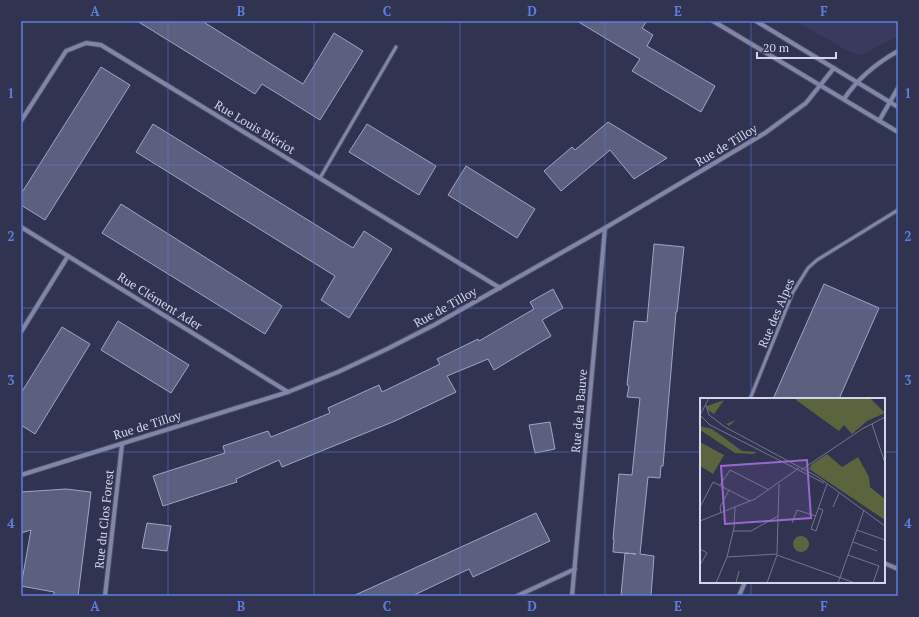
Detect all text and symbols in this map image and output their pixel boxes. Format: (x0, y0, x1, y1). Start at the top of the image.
text: A (90, 2, 100, 20)
text: B (237, 2, 245, 20)
text: C (383, 2, 391, 20)
text: D (527, 2, 537, 20)
text: E (674, 2, 682, 20)
text: F (820, 2, 828, 20)
scale bar (757, 34, 836, 60)
text: 20 m (763, 40, 790, 55)
text: 1 (7, 84, 15, 102)
text: 1 (904, 84, 912, 102)
street label: Rue Louis Blériot (212, 97, 299, 157)
street label: Rue de Tilloy (692, 120, 761, 169)
text: 2 (7, 227, 15, 245)
text: 2 (904, 227, 912, 245)
street label: Rue Clément Ader (115, 269, 205, 333)
street label: Rue des Alpes (755, 276, 797, 350)
street label: Rue de Tilloy (411, 283, 480, 330)
street label: Rue de la Bauve (568, 369, 590, 453)
text: 3 (7, 371, 15, 389)
text: 3 (904, 371, 912, 389)
inset map (700, 398, 885, 583)
street label: Rue de Tilloy (111, 407, 183, 442)
street label: Rue du Clos Forest (91, 468, 117, 569)
text: 4 (7, 514, 15, 532)
text: 4 (904, 514, 912, 532)
text: A (90, 597, 100, 615)
text: B (237, 597, 245, 615)
text: C (383, 597, 391, 615)
text: D (527, 597, 537, 615)
text: E (674, 597, 682, 615)
text: F (820, 597, 828, 615)

